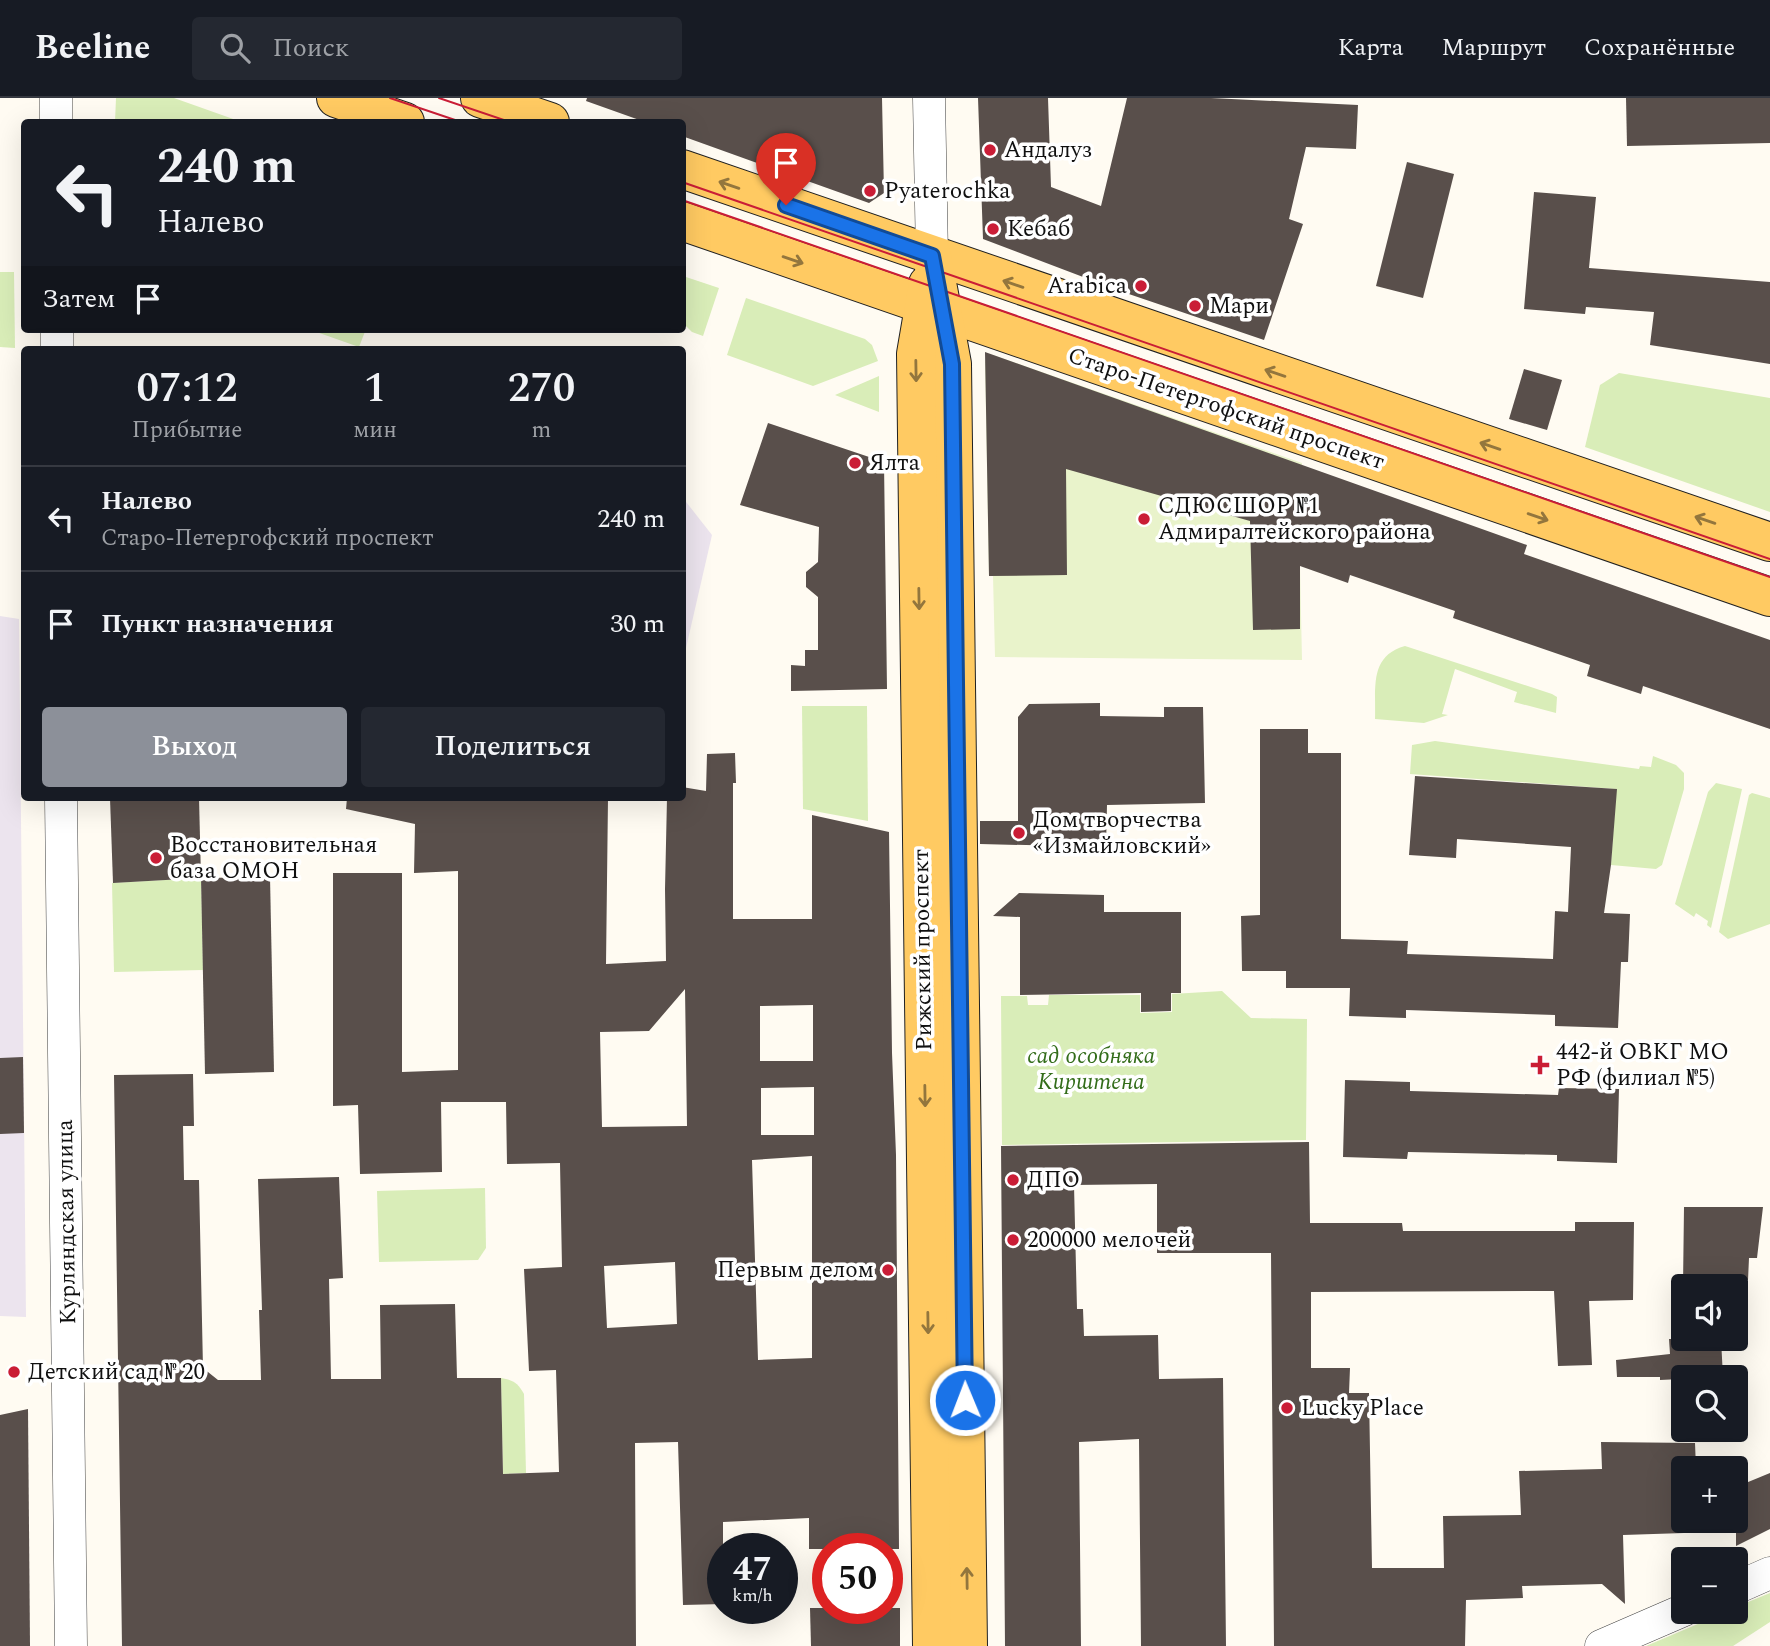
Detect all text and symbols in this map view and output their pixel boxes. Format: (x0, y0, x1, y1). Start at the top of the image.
search box (192, 17, 682, 80)
text: Beeline (35, 23, 150, 73)
text: Поиск (272, 28, 349, 68)
icon: search (216, 29, 254, 67)
text: Карта (1338, 30, 1403, 66)
text: Маршрут (1441, 30, 1546, 66)
text: Сохранённые (1584, 30, 1735, 66)
text: 240 m (157, 130, 296, 205)
pin (756, 133, 816, 205)
place label: Андалуз (1004, 133, 1092, 168)
marker: Андалуз (982, 142, 998, 158)
icon: arrive (767, 144, 805, 182)
icon: left (42, 147, 133, 238)
place label: Pyaterochka (884, 174, 1011, 209)
one-way arrow (718, 178, 740, 191)
marker: Pyaterochka (862, 183, 878, 199)
text: Налево (157, 198, 265, 247)
place label: Кебаб (1007, 212, 1070, 247)
marker: Кебаб (985, 221, 1001, 237)
one-way arrow (782, 255, 803, 268)
place label: Arabica (1047, 269, 1127, 304)
one-way arrow (1002, 277, 1024, 290)
marker: Arabica (1133, 278, 1149, 294)
text: Затем (42, 279, 115, 319)
icon: arrive (129, 280, 167, 318)
place label: Мари (1209, 289, 1269, 324)
marker: Мари (1187, 298, 1203, 314)
street label: Старо-Петергофский проспект (1063, 338, 1389, 480)
text: 07:12 (137, 357, 238, 420)
text: 1 (364, 357, 386, 420)
text: 270 (508, 357, 575, 420)
one-way arrow (909, 360, 923, 383)
one-way arrow (1264, 366, 1286, 378)
text: Прибытие (132, 413, 242, 448)
text: мин (353, 413, 397, 448)
text: m (532, 413, 551, 448)
one-way arrow (1480, 439, 1502, 452)
place label: Ялта (869, 446, 920, 481)
marker: Ялта (847, 455, 863, 471)
text: Налево (101, 481, 192, 521)
place label: СДЮСШОР №1 Адмиралтейского района (1158, 489, 1431, 550)
text: 240 m (597, 499, 665, 539)
icon: left (42, 500, 80, 538)
marker: СДЮСШОР №1 Адмиралтейского района (1136, 511, 1152, 527)
one-way arrow (1527, 512, 1549, 524)
one-way arrow (1695, 513, 1717, 525)
text: Старо-Петергофский проспект (101, 521, 434, 556)
one-way arrow (912, 587, 926, 610)
text: Пункт назначения (101, 604, 334, 644)
text: 30 m (610, 604, 665, 644)
icon: arrive (42, 605, 80, 643)
button: Выход (42, 707, 347, 787)
button: Поделиться (361, 707, 665, 787)
place label: Дом творчества «Измайловский» (1033, 803, 1211, 864)
marker: Дом творчества «Измайловский» (1011, 825, 1027, 841)
place label: Восстановительная база ОМОН (170, 828, 377, 889)
street label: Рижский проспект (904, 849, 942, 1051)
marker: Восстановительная база ОМОН (148, 850, 164, 866)
place label: 442-й ОВКГ МО РФ (филиал №5) (1556, 1035, 1729, 1096)
park label: сад особняка Кирштена (1027, 1039, 1155, 1100)
marker: 442-й ОВКГ МО РФ (филиал №5) (1530, 1055, 1550, 1075)
one-way arrow (918, 1084, 932, 1107)
street label: Курляндская улица (48, 1119, 86, 1325)
place label: ДПО (1027, 1163, 1080, 1198)
marker: ДПО (1005, 1172, 1021, 1188)
place label: 200000 мелочей (1027, 1223, 1191, 1258)
marker: 200000 мелочей (1005, 1232, 1021, 1248)
place label: Первым делом (717, 1253, 874, 1288)
marker: Первым делом (880, 1262, 896, 1278)
map controls (1671, 1274, 1748, 1624)
button: sound (1671, 1274, 1748, 1351)
one-way arrow (921, 1311, 935, 1334)
place label: Детский сад № 20 (28, 1355, 205, 1390)
position arrow (928, 1363, 1002, 1437)
marker: Детский сад № 20 (6, 1364, 22, 1380)
button: search (1671, 1365, 1748, 1442)
place label: Lucky Place (1301, 1391, 1424, 1426)
marker: Lucky Place (1279, 1400, 1295, 1416)
button: + (1671, 1456, 1748, 1533)
speed limit sign: 50 (812, 1533, 903, 1624)
text: 47 (733, 1543, 772, 1596)
button: − (1671, 1547, 1748, 1624)
one-way arrow (960, 1567, 974, 1590)
text: km/h (732, 1582, 773, 1609)

